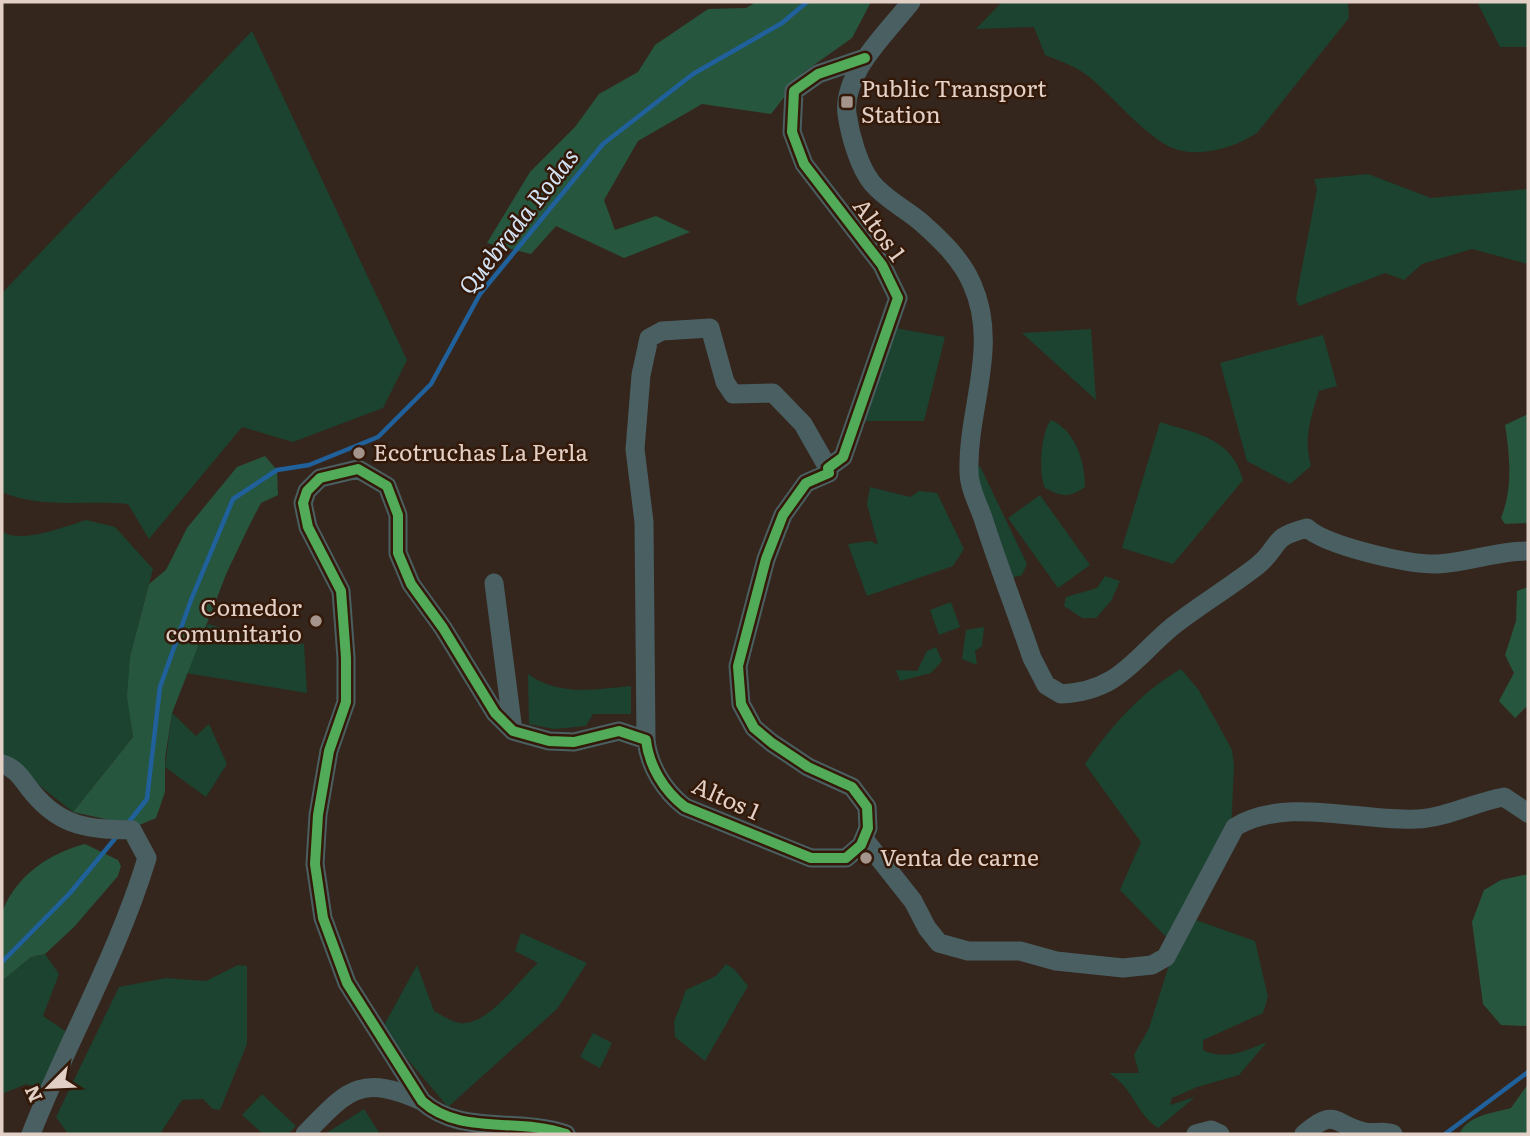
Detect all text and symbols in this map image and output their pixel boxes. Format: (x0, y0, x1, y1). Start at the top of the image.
place label: Public Transport Station (861, 70, 1047, 130)
marker: Public Transport Station (839, 94, 855, 110)
water label: Quebrada Rodas (449, 140, 585, 301)
street label: Altos 1 (846, 190, 915, 268)
place label: Ecotruchas La Perla (373, 434, 588, 468)
marker: Ecotruchas La Perla (351, 445, 367, 461)
place label: Comedor comunitario (166, 589, 302, 649)
marker: Comedor comunitario (308, 613, 324, 629)
street label: Altos 1 (687, 767, 766, 827)
place label: Venta de carne (880, 839, 1039, 873)
marker: Venta de carne (858, 850, 874, 866)
north arrow (14, 1052, 84, 1122)
text: N (17, 1081, 49, 1107)

